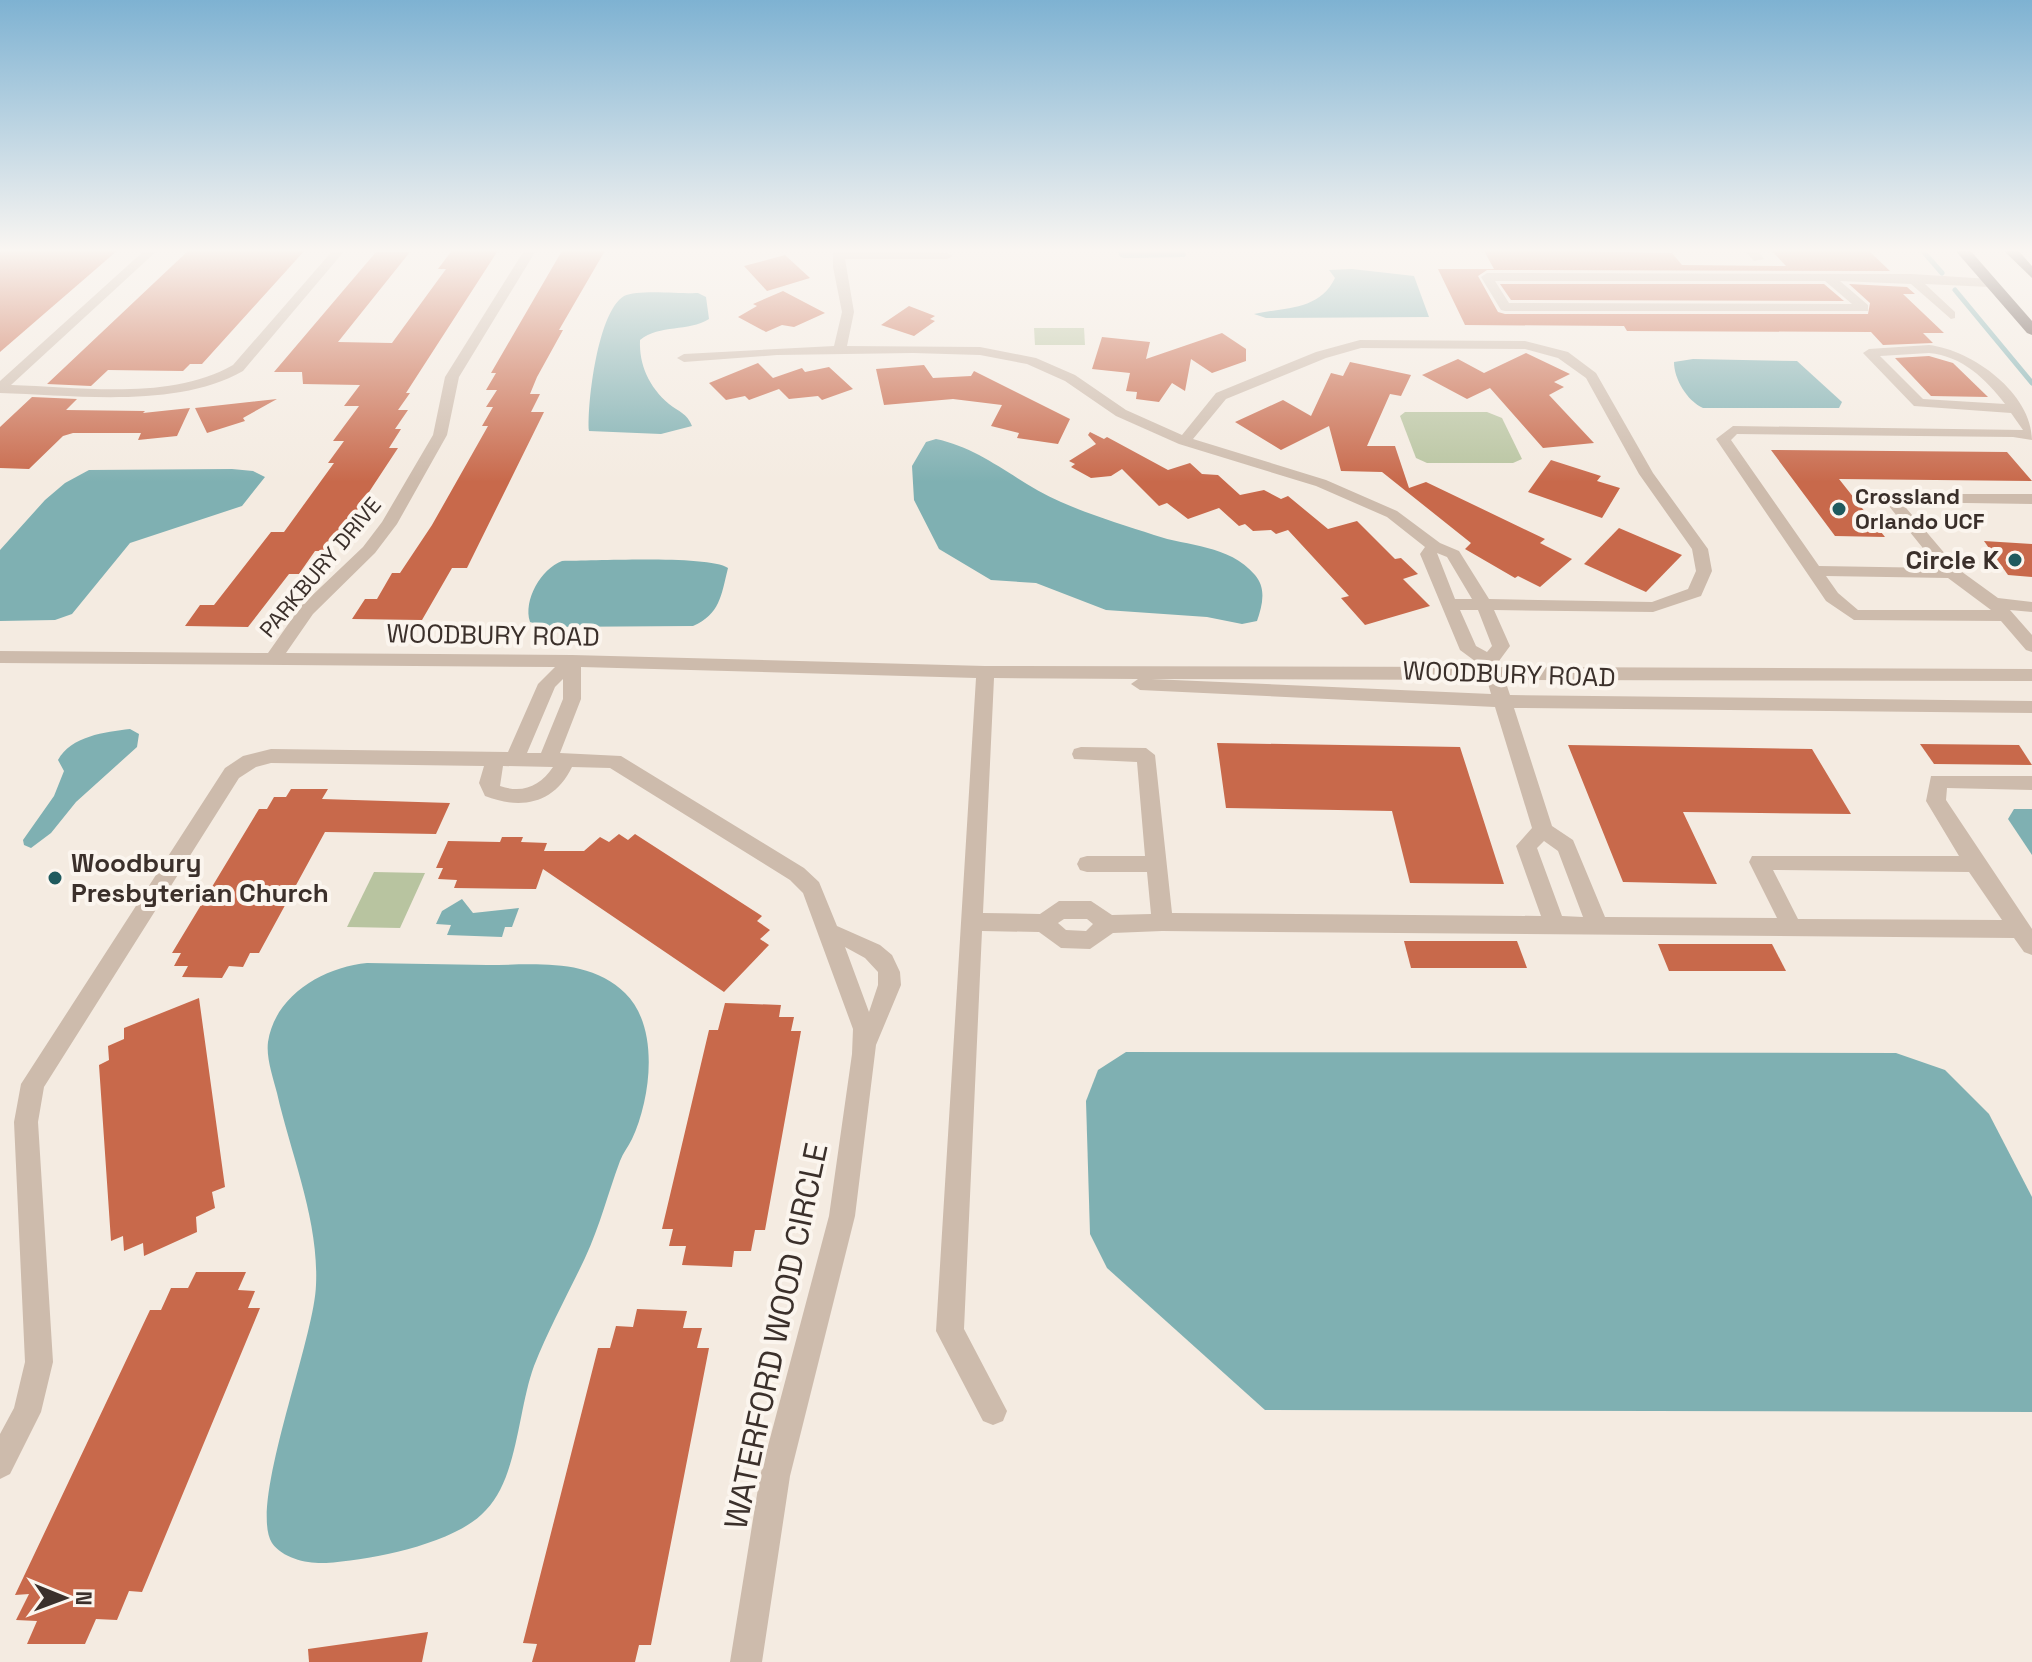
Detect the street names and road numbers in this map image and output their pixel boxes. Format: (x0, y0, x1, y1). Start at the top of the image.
street label: PARKBURY DRIVE (253, 491, 387, 643)
street label: WOODBURY ROAD (386, 616, 600, 654)
street label: WOODBURY ROAD (1402, 653, 1616, 695)
street label: WATERFORD WOOD CIRCLE (716, 1139, 836, 1533)

